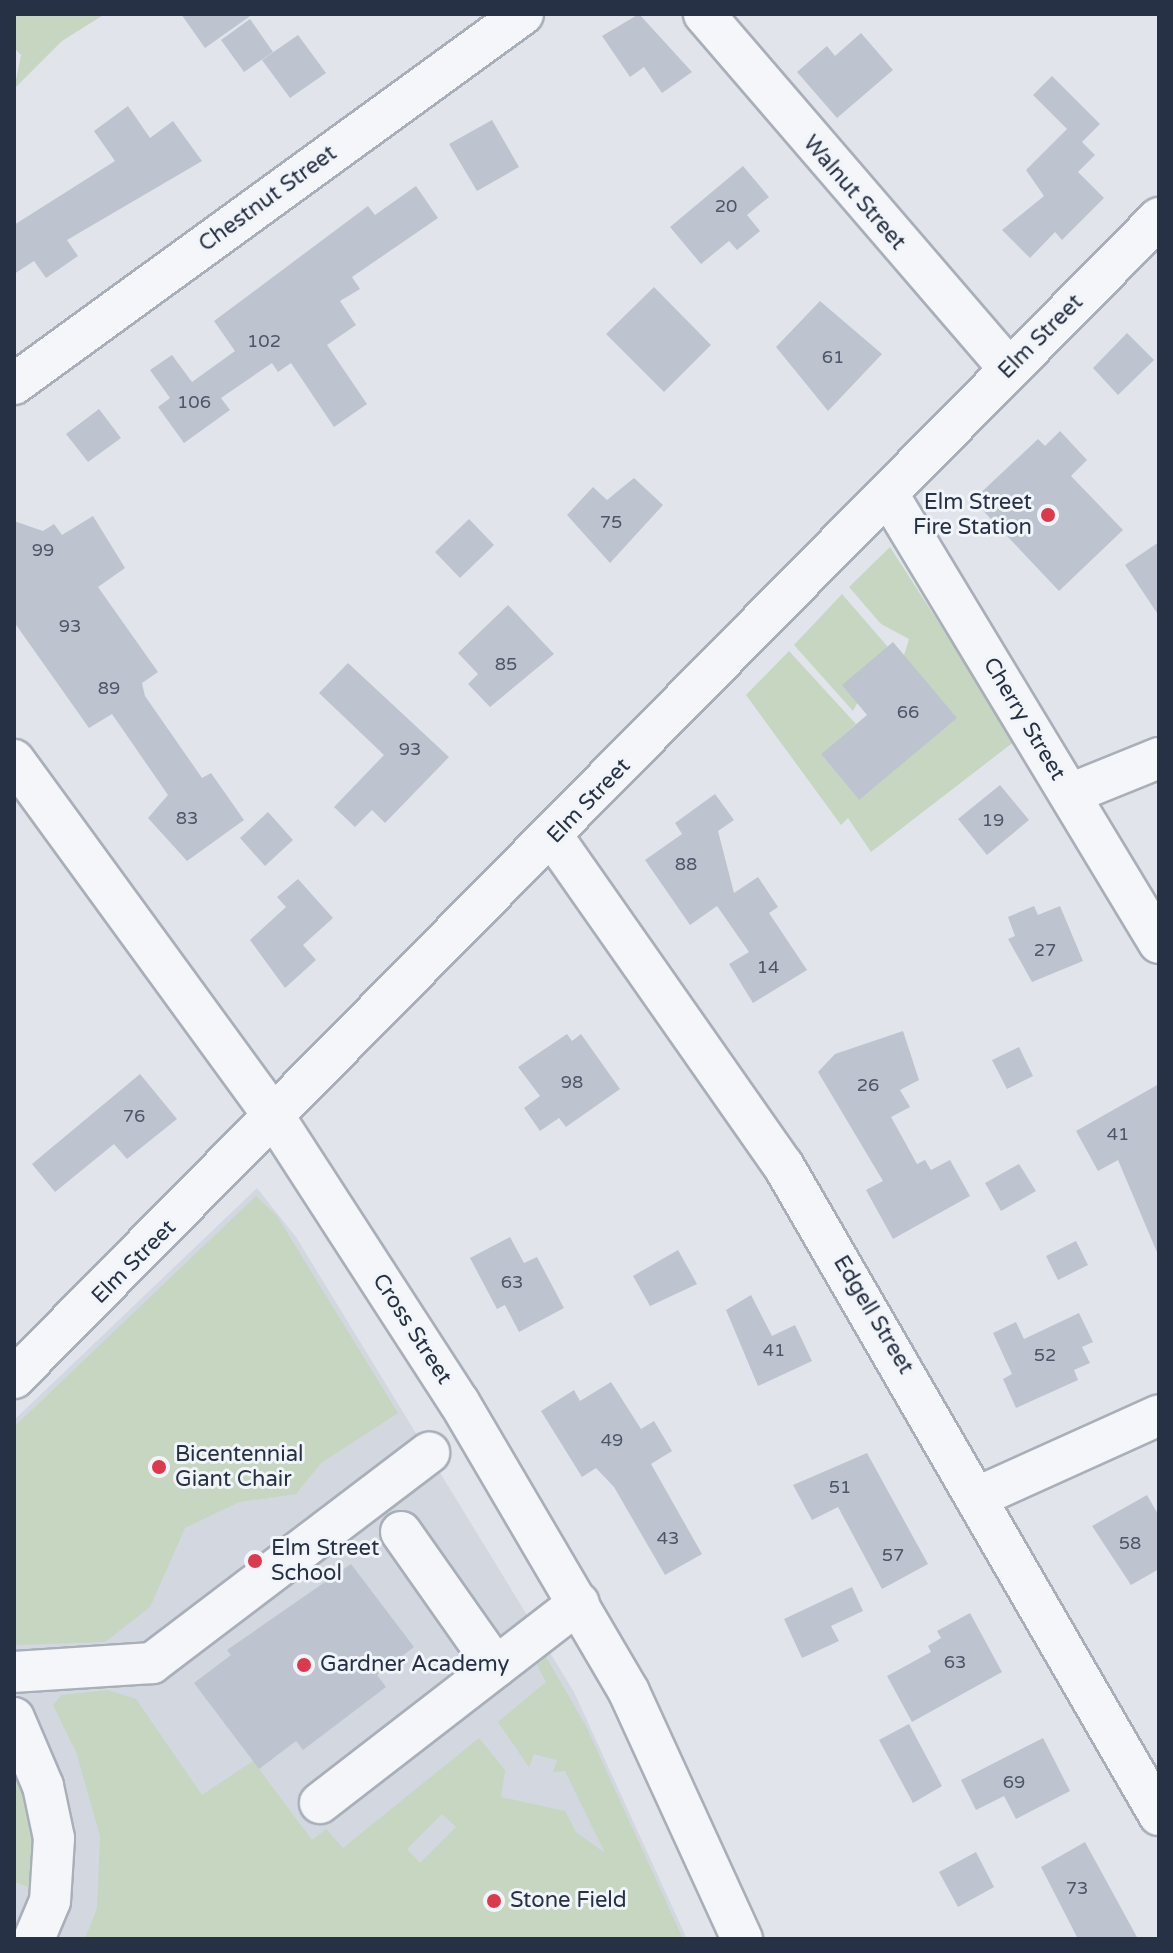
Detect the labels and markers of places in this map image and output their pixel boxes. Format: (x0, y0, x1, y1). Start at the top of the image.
place label: Elm Street Fire Station (913, 489, 1032, 540)
marker: Elm Street Fire Station (1039, 506, 1057, 524)
place label: Bicentennial Giant Chair (175, 1441, 304, 1492)
marker: Bicentennial Giant Chair (150, 1458, 168, 1476)
place label: Elm Street School (271, 1535, 379, 1586)
marker: Elm Street School (246, 1552, 264, 1570)
place label: Gardner Academy (320, 1652, 509, 1678)
marker: Gardner Academy (295, 1656, 313, 1674)
place label: Stone Field (510, 1888, 627, 1914)
marker: Stone Field (485, 1892, 503, 1910)

